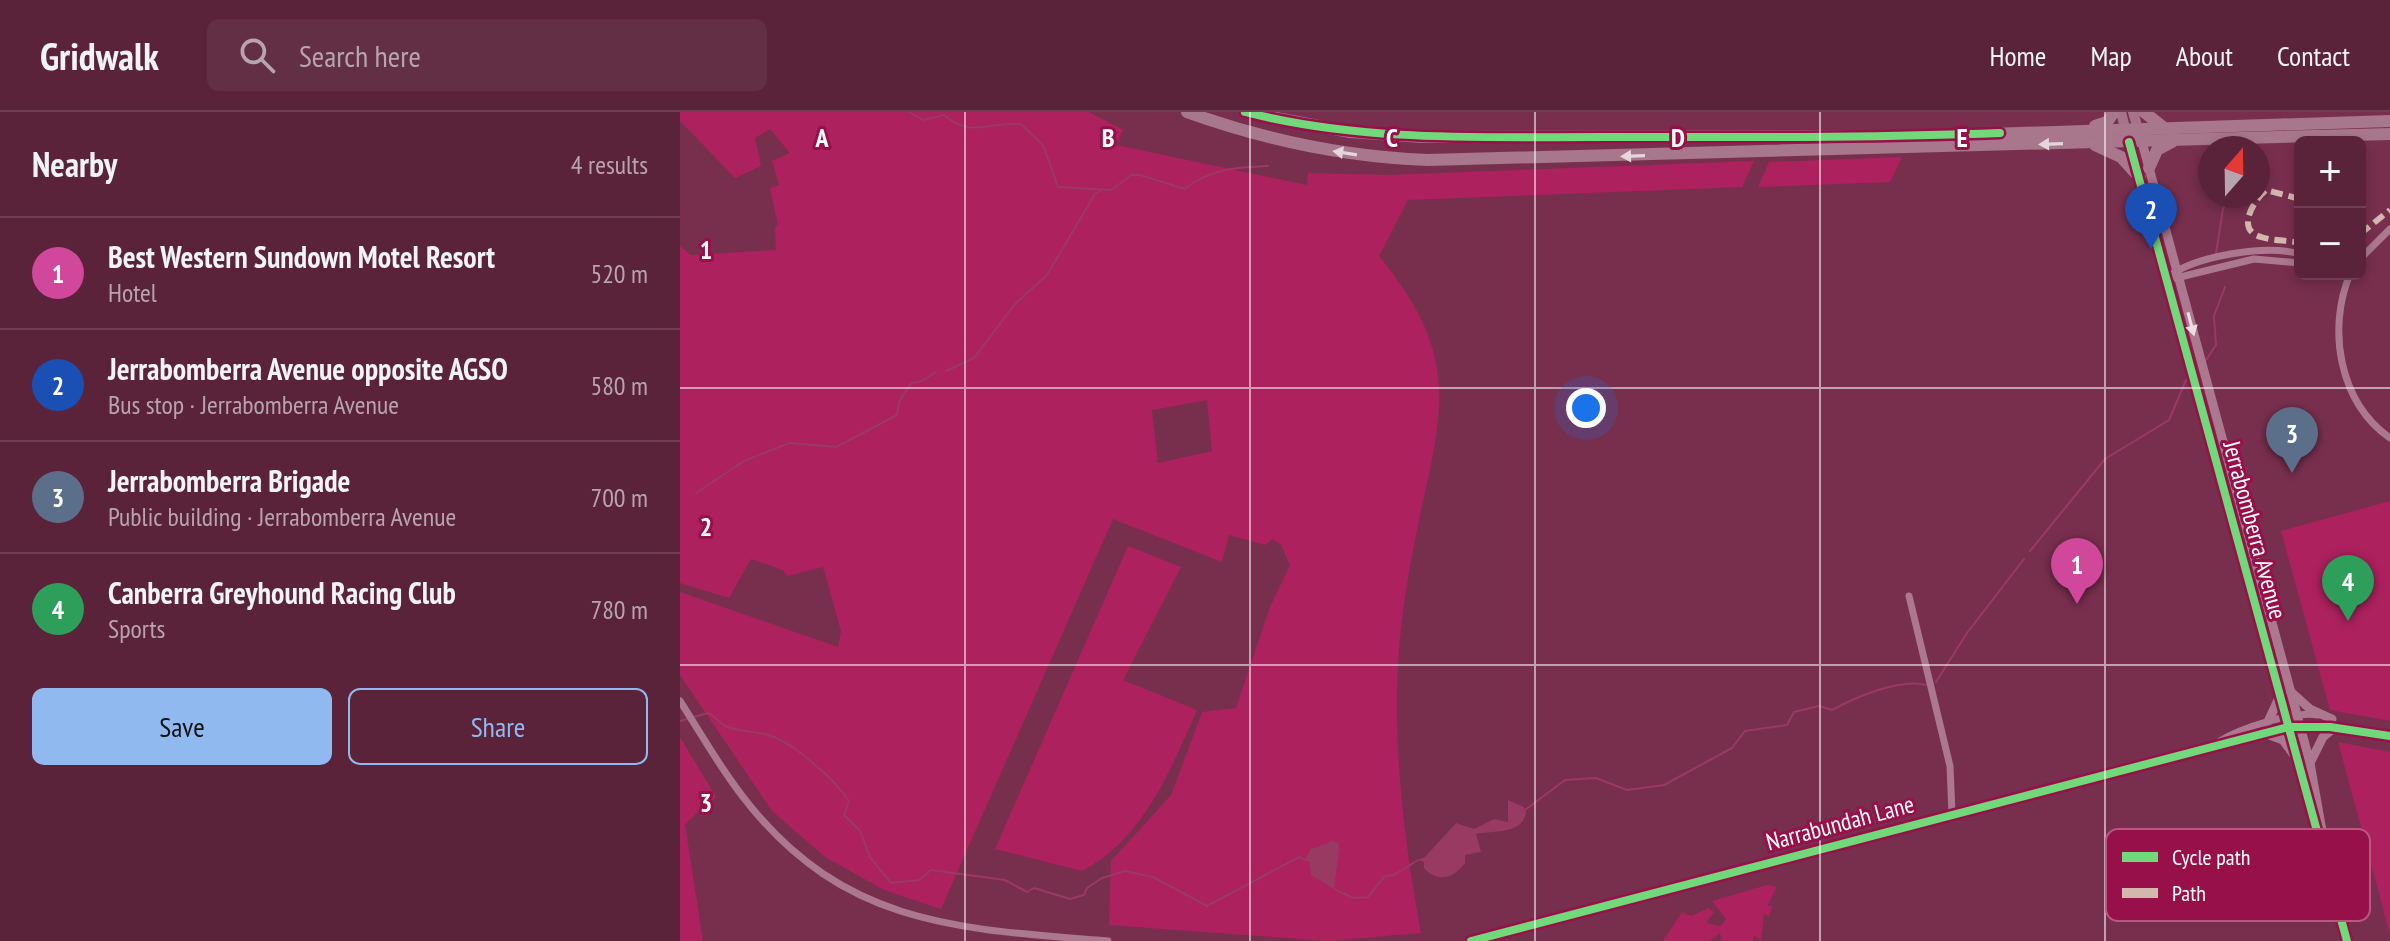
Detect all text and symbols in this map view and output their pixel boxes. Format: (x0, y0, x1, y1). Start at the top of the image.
search box (207, 19, 767, 91)
text: Gridwalk (40, 31, 159, 80)
icon: search (235, 33, 279, 77)
text: Search here (299, 36, 421, 75)
text: Home (1990, 37, 2046, 74)
text: Map (2090, 37, 2132, 74)
text: About (2176, 37, 2233, 74)
text: Contact (2277, 37, 2350, 74)
text: A (814, 121, 829, 154)
text: B (1102, 121, 1115, 154)
text: C (1386, 121, 1398, 154)
text: D (1671, 121, 1685, 154)
text: E (1956, 121, 1968, 154)
north arrow (2198, 136, 2270, 208)
map controls (2294, 136, 2366, 280)
button: + (2294, 136, 2366, 208)
one-way arrow (2038, 138, 2063, 151)
text: Nearby (32, 142, 117, 186)
one-way arrow (1332, 146, 1357, 159)
text: 4 results (571, 148, 648, 181)
one-way arrow (1620, 149, 1645, 162)
pin: 2 (2125, 183, 2177, 249)
button: − (2294, 208, 2366, 280)
text: 1 (700, 233, 712, 266)
text: Best Western Sundown Motel Resort (108, 237, 495, 276)
text: 1 (52, 257, 64, 290)
text: 520 m (590, 257, 648, 290)
text: Hotel (108, 276, 157, 309)
one-way arrow (2185, 312, 2197, 337)
text: Jerrabomberra Avenue opposite AGSO (108, 349, 508, 388)
text: 2 (52, 369, 64, 402)
text: 580 m (590, 369, 648, 402)
text: Bus stop · Jerrabomberra Avenue (108, 388, 399, 421)
your location (1566, 388, 1606, 428)
pin: 3 (2266, 407, 2318, 473)
street label: Jerrabomberra Avenue (2216, 437, 2294, 622)
text: Jerrabomberra Brigade (108, 461, 350, 500)
text: 3 (52, 481, 64, 514)
text: 700 m (590, 481, 648, 514)
text: Public building · Jerrabomberra Avenue (108, 500, 456, 533)
text: 2 (700, 510, 712, 543)
pin: 1 (2051, 538, 2103, 604)
pin: 4 (2322, 555, 2374, 621)
text: Canberra Greyhound Racing Club (108, 573, 456, 612)
text: 4 (52, 593, 64, 626)
text: 780 m (590, 593, 648, 626)
text: Sports (108, 612, 165, 645)
button: Save (32, 688, 332, 765)
button: Share (348, 688, 648, 765)
text: 3 (700, 786, 712, 819)
street label: Narrabundah Lane (1763, 788, 1917, 858)
legend (2106, 829, 2370, 921)
text: Cycle path (2172, 843, 2250, 871)
text: Path (2172, 879, 2206, 907)

